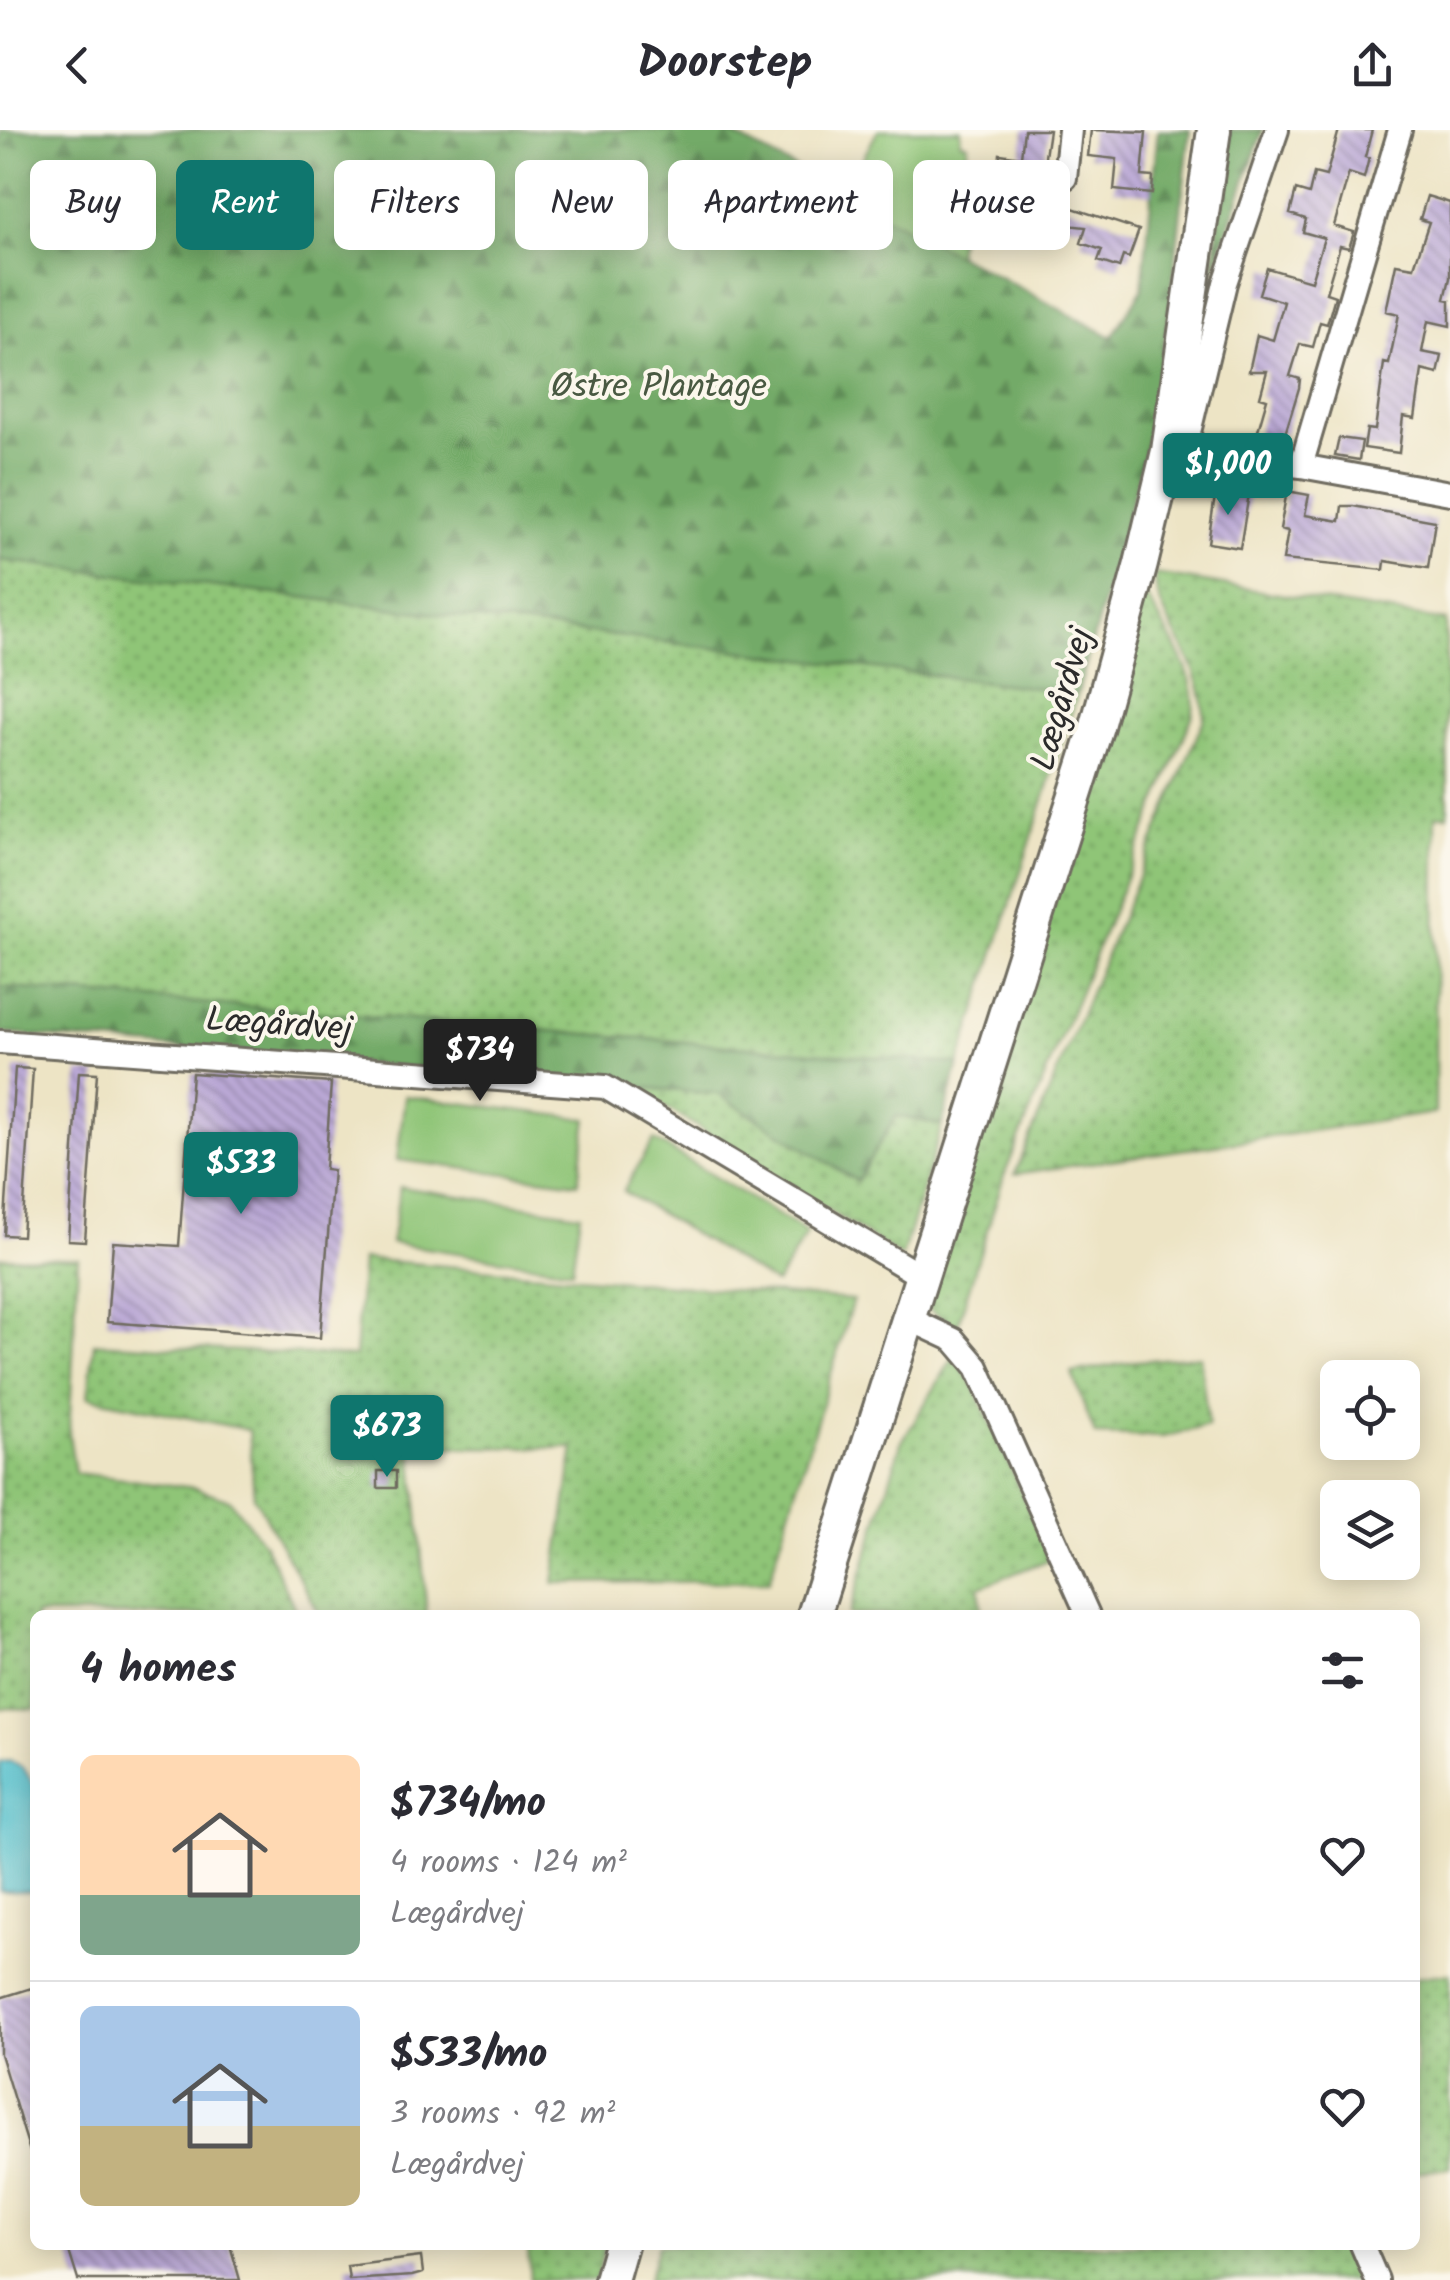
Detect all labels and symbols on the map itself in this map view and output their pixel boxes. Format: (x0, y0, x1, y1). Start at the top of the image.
park label: Østre Plantage (551, 360, 767, 416)
pin: $1,000 (1147, 433, 1309, 518)
street label: Lægårdvej (1017, 621, 1111, 778)
street label: Lægårdvej (204, 993, 355, 1059)
pin: $734 (421, 1019, 539, 1104)
pin: $533 (182, 1132, 300, 1217)
pin: $673 (328, 1395, 446, 1480)

